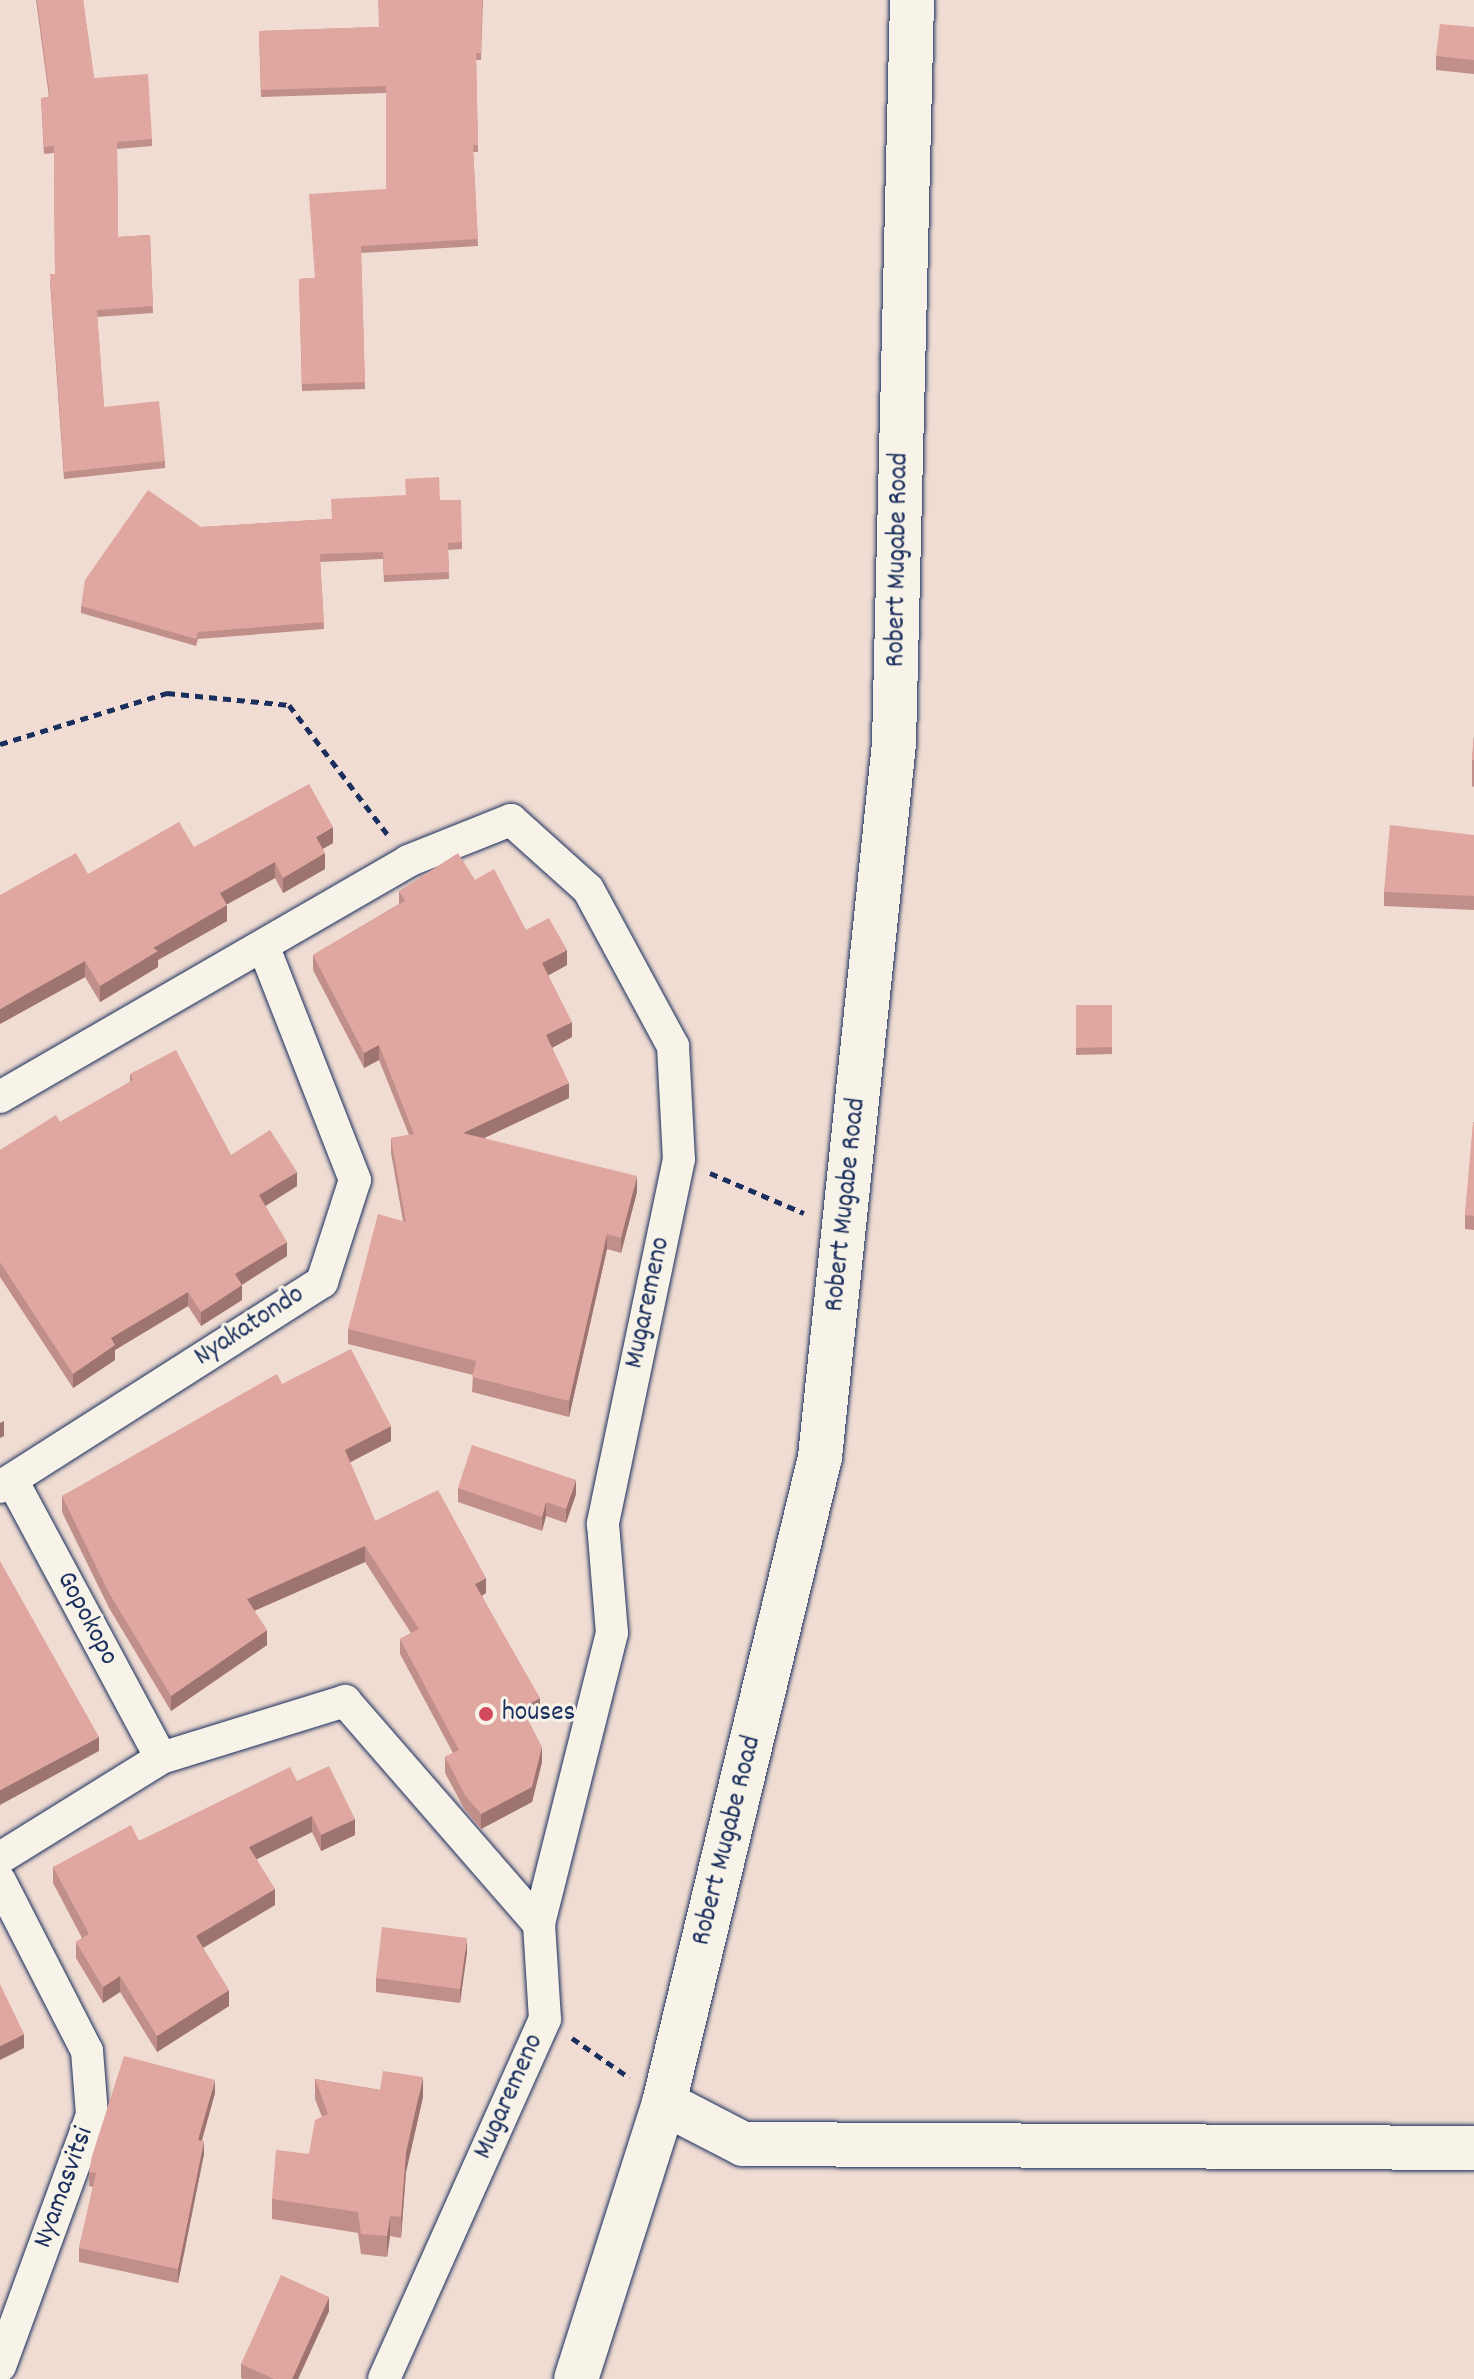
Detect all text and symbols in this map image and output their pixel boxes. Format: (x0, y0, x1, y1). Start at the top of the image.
street label: Robert Mugabe Road (880, 452, 918, 668)
street label: Robert Mugabe Road (819, 1096, 875, 1314)
street label: Mugaremeno (619, 1234, 679, 1372)
street label: Nyakatondo (189, 1279, 311, 1375)
street label: Gopokopo (47, 1566, 125, 1672)
place label: houses (502, 1697, 575, 1731)
marker: houses (477, 1705, 495, 1723)
street label: Robert Mugabe Road (686, 1733, 770, 1949)
street label: Mugaremeno (467, 2029, 553, 2165)
street label: Nyamasvitsi (28, 2123, 102, 2253)

